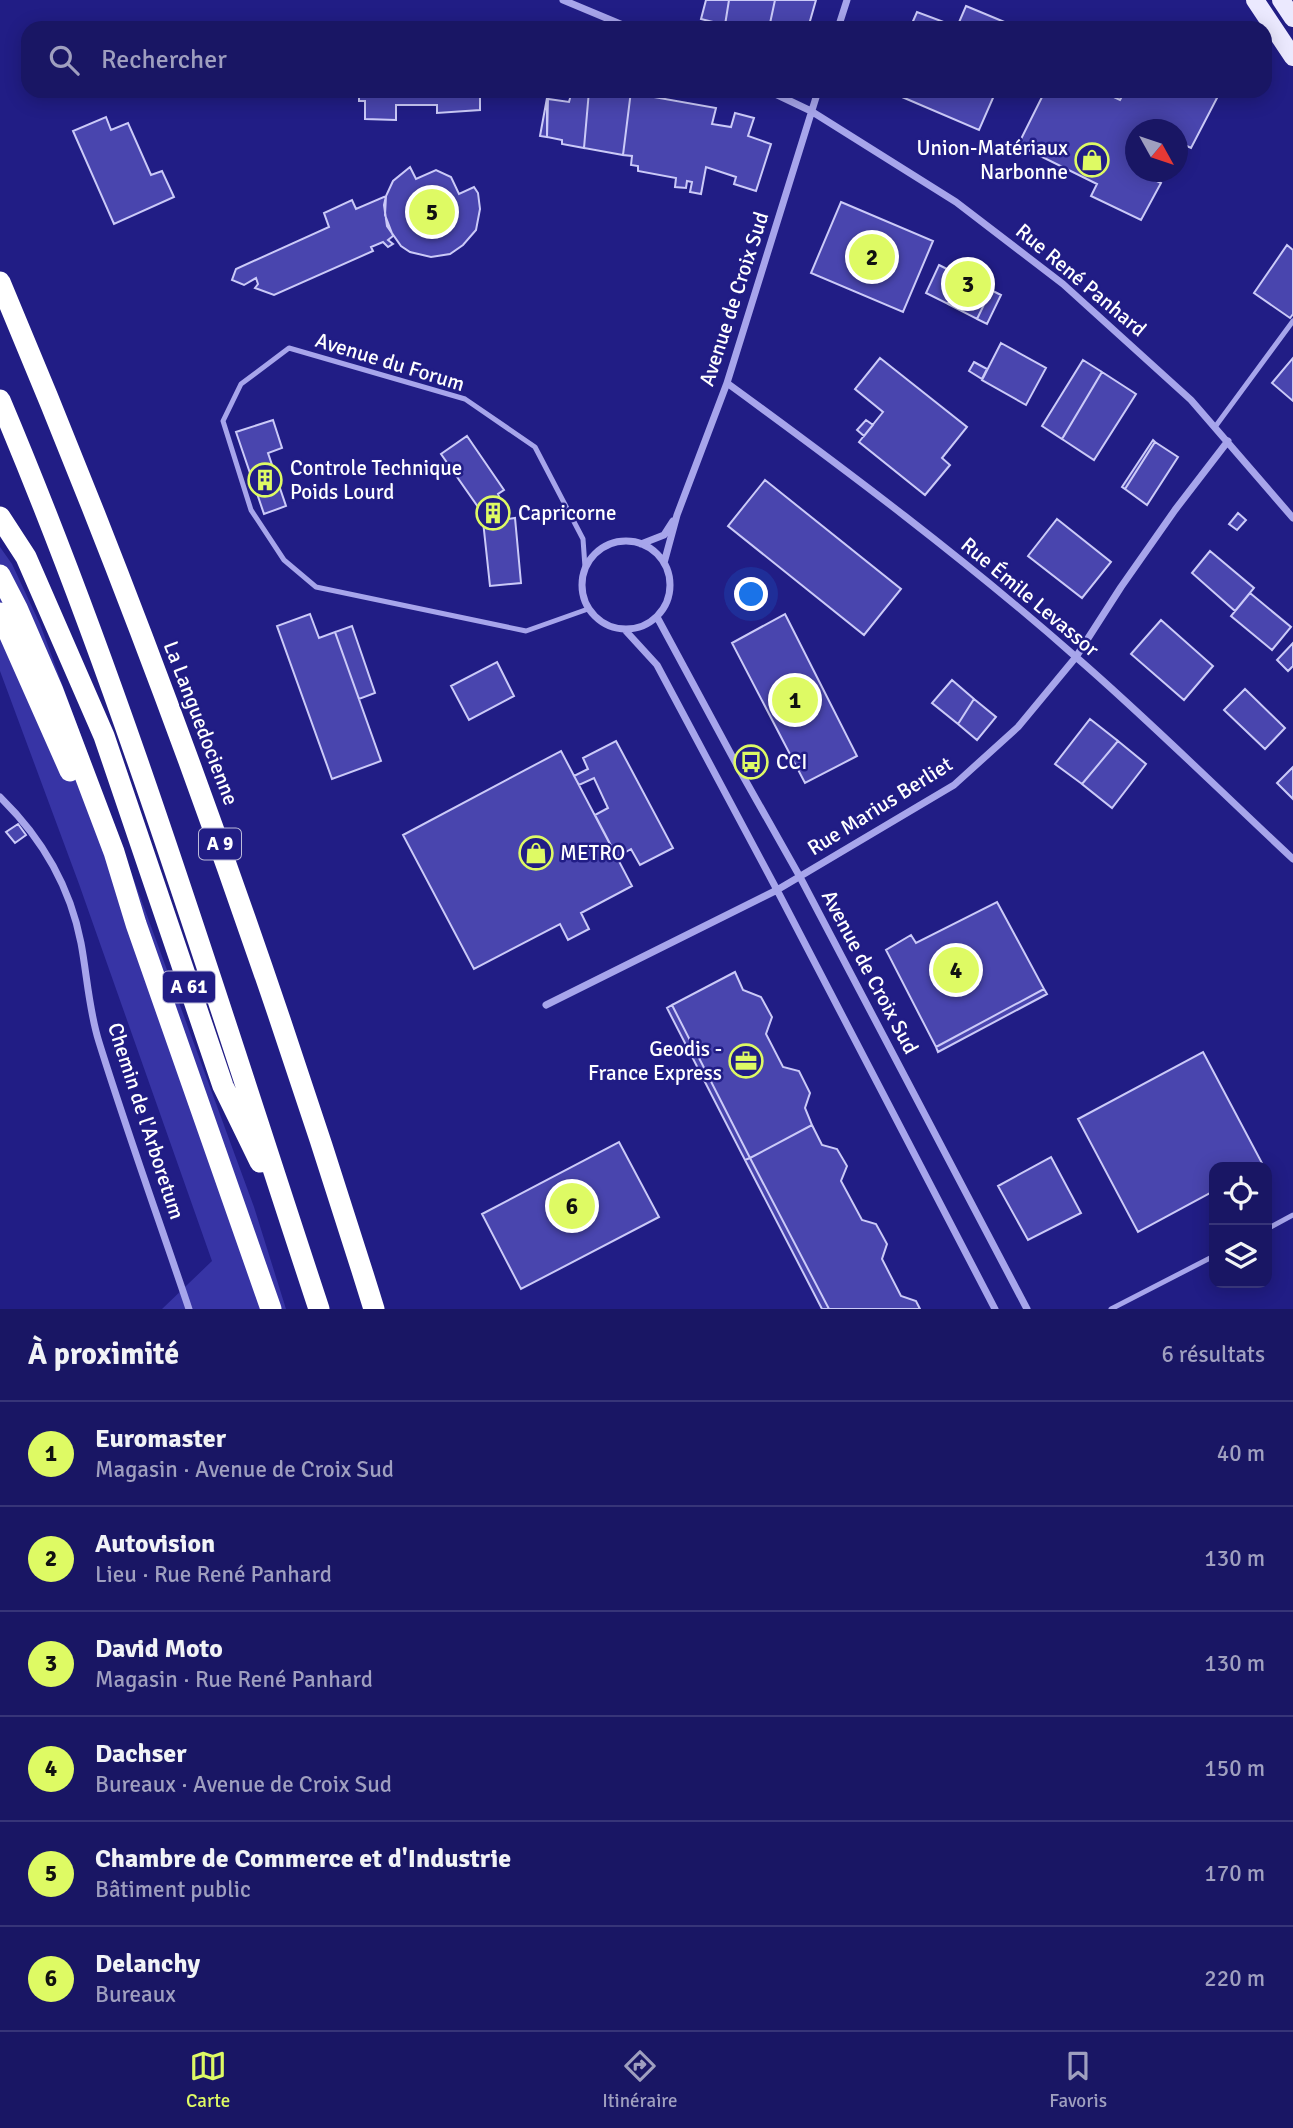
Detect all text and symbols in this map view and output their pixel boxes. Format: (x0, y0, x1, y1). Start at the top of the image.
search box (21, 21, 1272, 98)
icon: search (45, 41, 83, 79)
text: Rechercher (101, 44, 227, 76)
north arrow (1125, 119, 1188, 182)
place label: Union-Matériaux Narbonne (916, 135, 1068, 185)
shop icon: Union-Matériaux Narbonne (1073, 141, 1111, 179)
pin: 5 (409, 186, 455, 238)
street label: Avenue de Croix Sud (694, 209, 774, 389)
street label: Rue René Panhard (1010, 218, 1152, 342)
pin: 2 (849, 231, 895, 283)
pin: 3 (945, 258, 991, 310)
street label: Avenue du Forum (312, 327, 468, 397)
place label: Controle Technique Poids Lourd (290, 455, 462, 505)
building icon: Controle Technique Poids Lourd (246, 461, 284, 499)
building icon: Capricorne (474, 494, 512, 532)
place label: Capricorne (518, 500, 617, 526)
street label: Rue Émile Levassor (956, 532, 1104, 662)
your location (734, 577, 768, 611)
street label: La Languedocienne (158, 637, 244, 809)
pin: 1 (772, 674, 818, 726)
bus stop icon: CCI (732, 743, 770, 781)
place label: CCI (776, 749, 807, 775)
street label: Rue Marius Berliet (803, 751, 957, 861)
road number: A 9 (199, 828, 241, 860)
shop icon: METRO (517, 834, 555, 872)
place label: METRO (560, 840, 625, 866)
street label: Avenue de Croix Sud (816, 886, 924, 1058)
pin: 4 (933, 944, 979, 996)
road number: A 61 (163, 972, 215, 1002)
street label: Chemin de l'Arboretum (102, 1019, 190, 1223)
place label: Geodis - France Express (588, 1036, 722, 1086)
office icon: Geodis - France Express (727, 1042, 765, 1080)
map controls (1209, 1162, 1272, 1288)
button: locate (1209, 1162, 1272, 1225)
pin: 6 (549, 1180, 595, 1232)
button: layers (1209, 1225, 1272, 1288)
text: À proximité (28, 1336, 179, 1373)
text: 6 résultats (1161, 1340, 1265, 1369)
text: Euromaster (95, 1423, 226, 1455)
text: 1 (45, 1439, 57, 1468)
text: 40 m (1217, 1439, 1265, 1468)
text: Magasin · Avenue de Croix Sud (95, 1455, 394, 1484)
text: Autovision (95, 1528, 215, 1560)
text: 2 (45, 1544, 57, 1573)
text: 130 m (1204, 1544, 1265, 1573)
text: Lieu · Rue René Panhard (95, 1560, 332, 1589)
text: David Moto (95, 1633, 223, 1665)
text: 3 (45, 1649, 57, 1678)
text: 130 m (1204, 1649, 1265, 1678)
text: Magasin · Rue René Panhard (95, 1665, 373, 1694)
text: Dachser (95, 1738, 186, 1770)
text: 4 (45, 1754, 57, 1783)
text: 150 m (1204, 1754, 1265, 1783)
text: Bureaux · Avenue de Croix Sud (95, 1770, 392, 1799)
text: Chambre de Commerce et d'Industrie (95, 1843, 511, 1875)
text: 5 (45, 1859, 57, 1888)
text: 170 m (1204, 1859, 1265, 1888)
text: Bâtiment public (95, 1875, 251, 1904)
text: Delanchy (95, 1948, 200, 1980)
text: 6 (45, 1964, 57, 1993)
text: 220 m (1204, 1964, 1265, 1993)
text: Bureaux (95, 1980, 176, 2009)
tab: Carte (186, 2047, 230, 2113)
tab: Itinéraire (602, 2047, 677, 2113)
tab: Favoris (1049, 2047, 1107, 2113)

